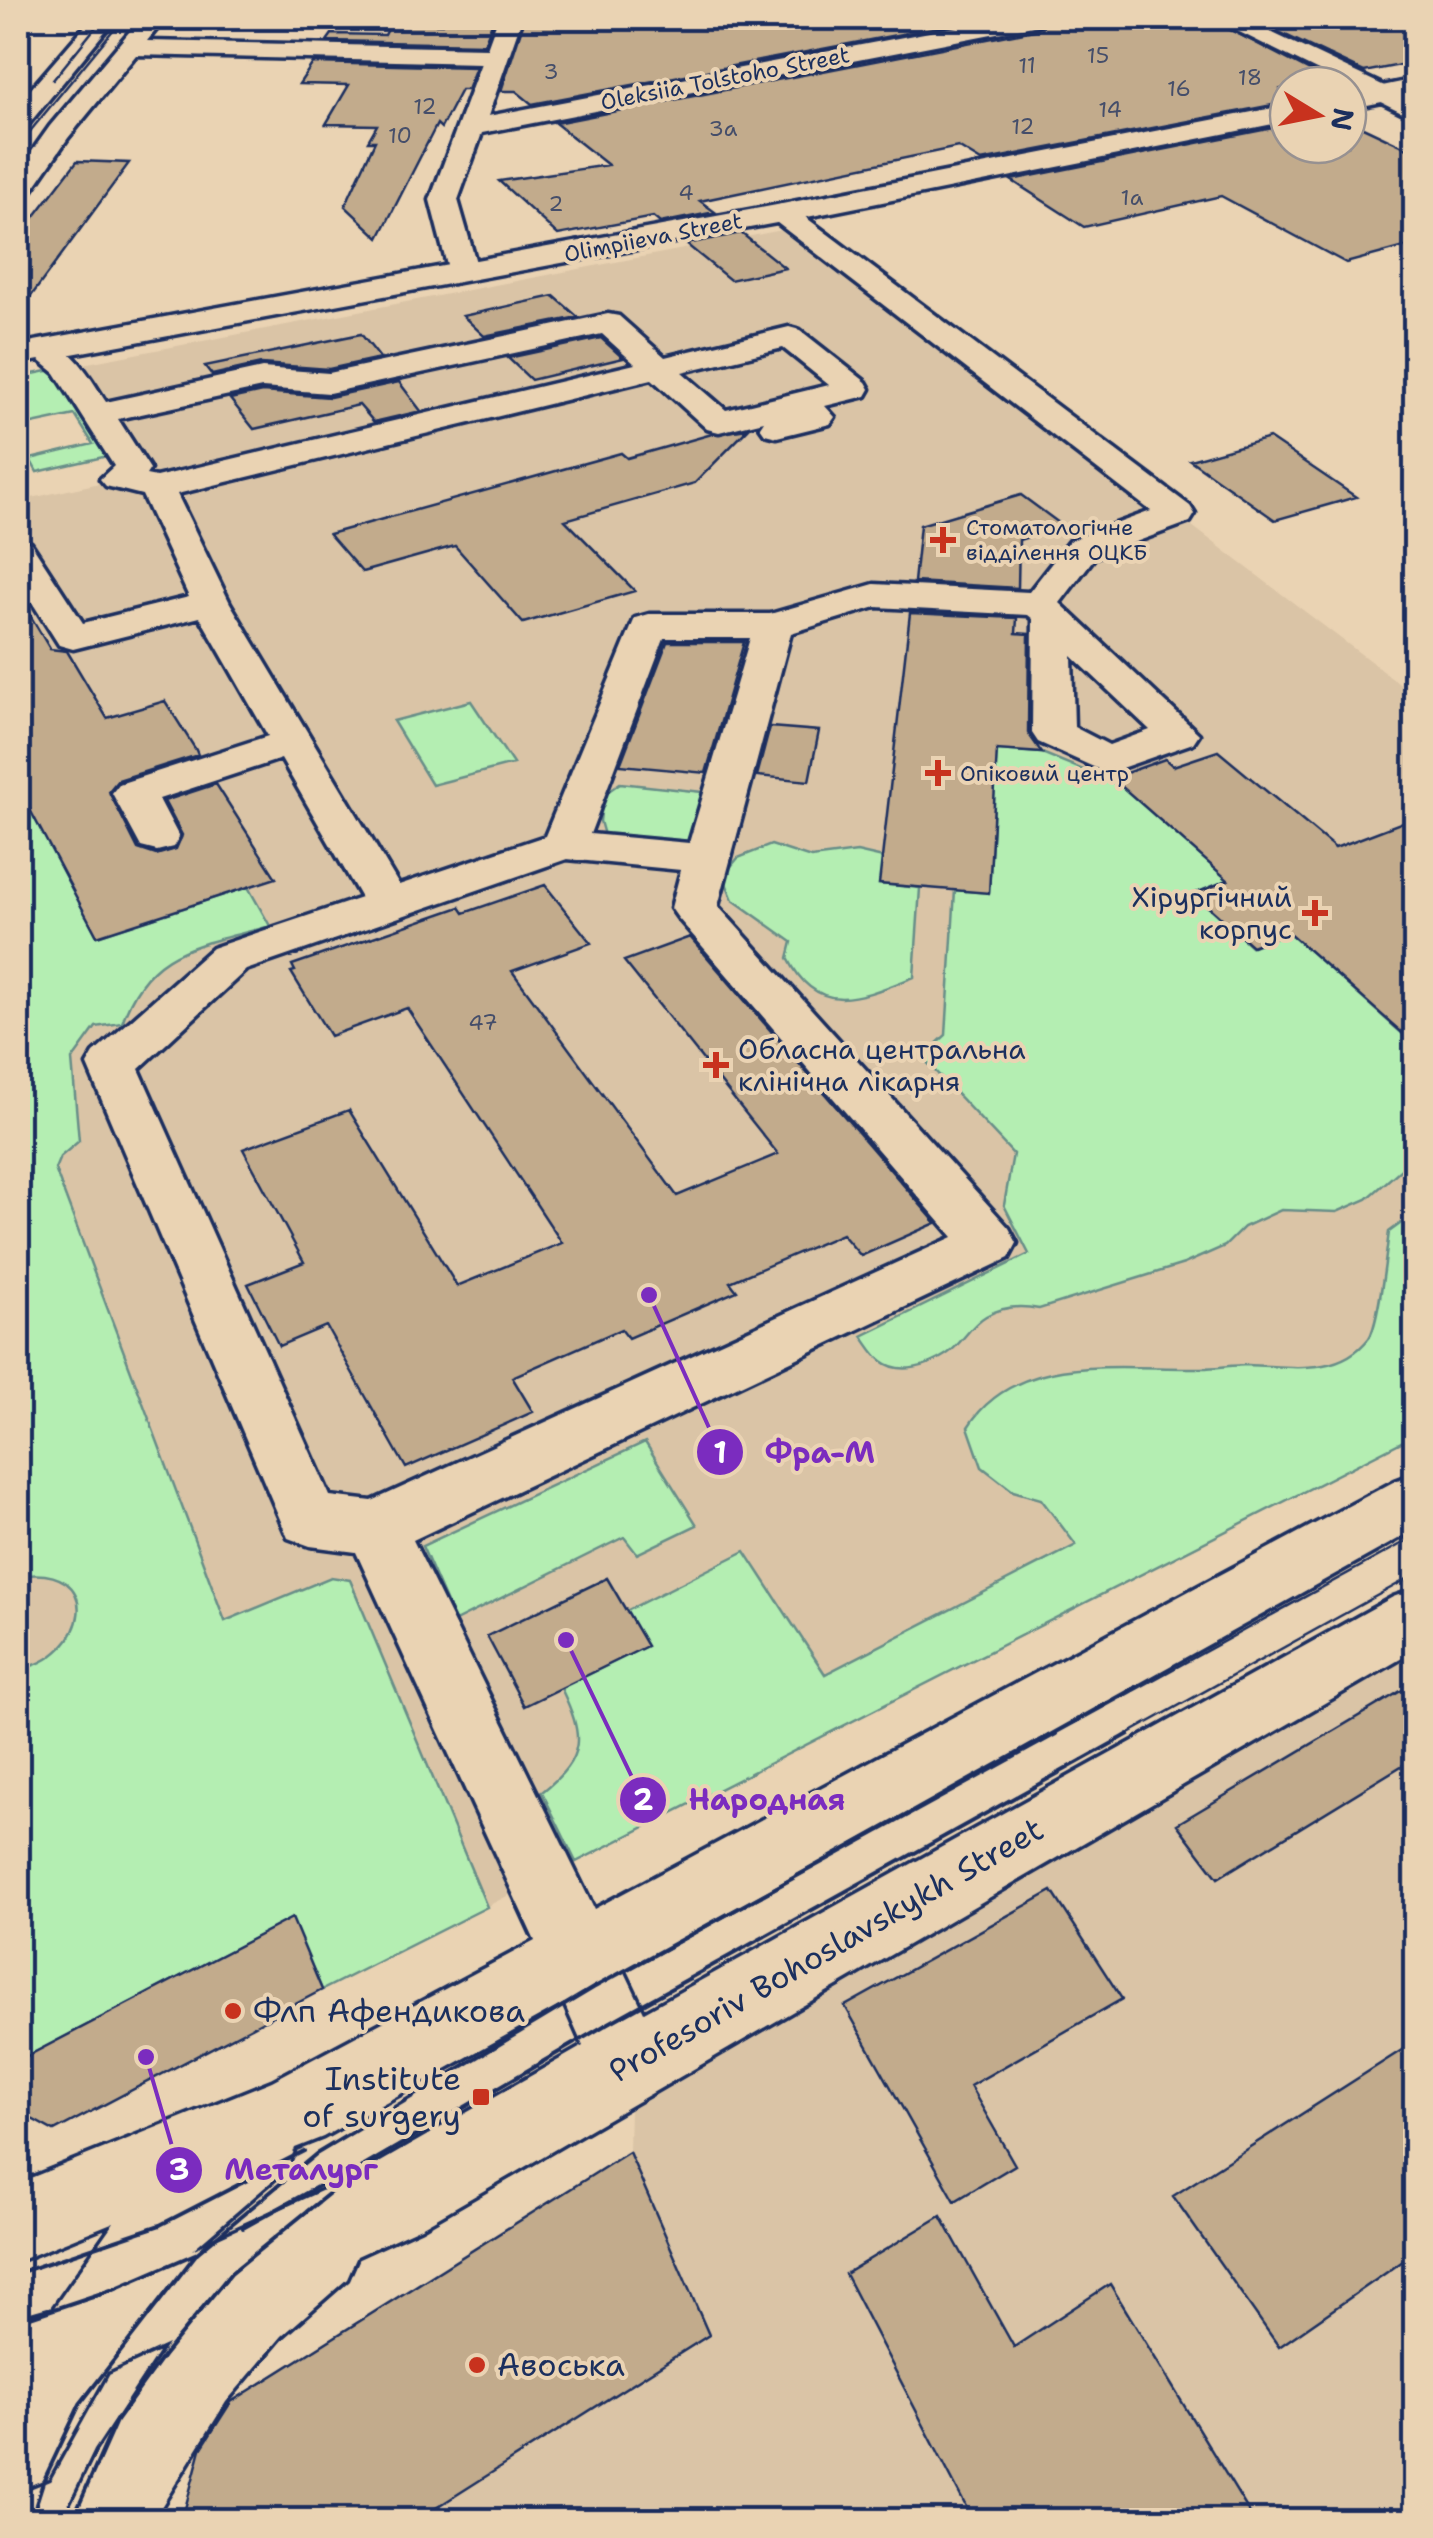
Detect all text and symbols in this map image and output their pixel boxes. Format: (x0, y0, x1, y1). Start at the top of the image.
street label: Oleksiia Tolstoho Street (598, 40, 852, 117)
house number: 15 (1087, 41, 1109, 70)
house number: 11 (1018, 51, 1036, 80)
house number: 3 (543, 57, 559, 86)
house number: 18 (1238, 63, 1262, 92)
north arrow (1268, 65, 1368, 165)
house number: 16 (1167, 74, 1191, 103)
house number: 12 (413, 92, 437, 121)
house number: 14 (1098, 95, 1122, 124)
text: N (1322, 105, 1363, 134)
house number: 12 (1011, 112, 1035, 141)
house number: 3а (708, 114, 738, 143)
house number: 10 (388, 121, 412, 150)
house number: 4 (678, 178, 694, 207)
house number: 1а (1121, 183, 1144, 212)
house number: 2 (548, 189, 564, 218)
street label: Olimpiieva Street (561, 206, 745, 269)
place label: Стоматологічне відділення ОЦКБ (966, 513, 1148, 567)
marker: Стоматологічне відділення ОЦКБ (930, 527, 956, 553)
place label: Опіковий центр (960, 759, 1129, 788)
marker: Опіковий центр (925, 760, 951, 786)
place label: Хірургічний корпус (1132, 878, 1292, 948)
marker: Хірургічний корпус (1302, 900, 1328, 926)
house number: 47 (468, 1008, 498, 1037)
place label: Обласна центральна клінічна лікарня (738, 1030, 1026, 1100)
marker: Обласна центральна клінічна лікарня (703, 1052, 729, 1078)
callout: Фра-М (695, 1422, 896, 1482)
text: 1 (713, 1432, 727, 1473)
text: Фра-М (765, 1432, 875, 1473)
callout: Народная (618, 1770, 865, 1830)
text: 2 (633, 1779, 654, 1820)
text: Народная (688, 1779, 846, 1820)
street label: Profesoriv Bohoslavskykh Street (601, 1807, 1051, 2092)
place label: Флп Афендикова (253, 1989, 525, 2032)
marker: Флп Афендикова (222, 2000, 244, 2022)
place label: Institute of surgery (302, 2057, 461, 2137)
marker: Institute of surgery (470, 2086, 492, 2108)
callout: Металург (154, 2140, 398, 2200)
text: 3 (169, 2149, 190, 2190)
text: Металург (224, 2149, 379, 2190)
place label: Авоська (497, 2343, 625, 2386)
marker: Авоська (466, 2354, 488, 2376)

